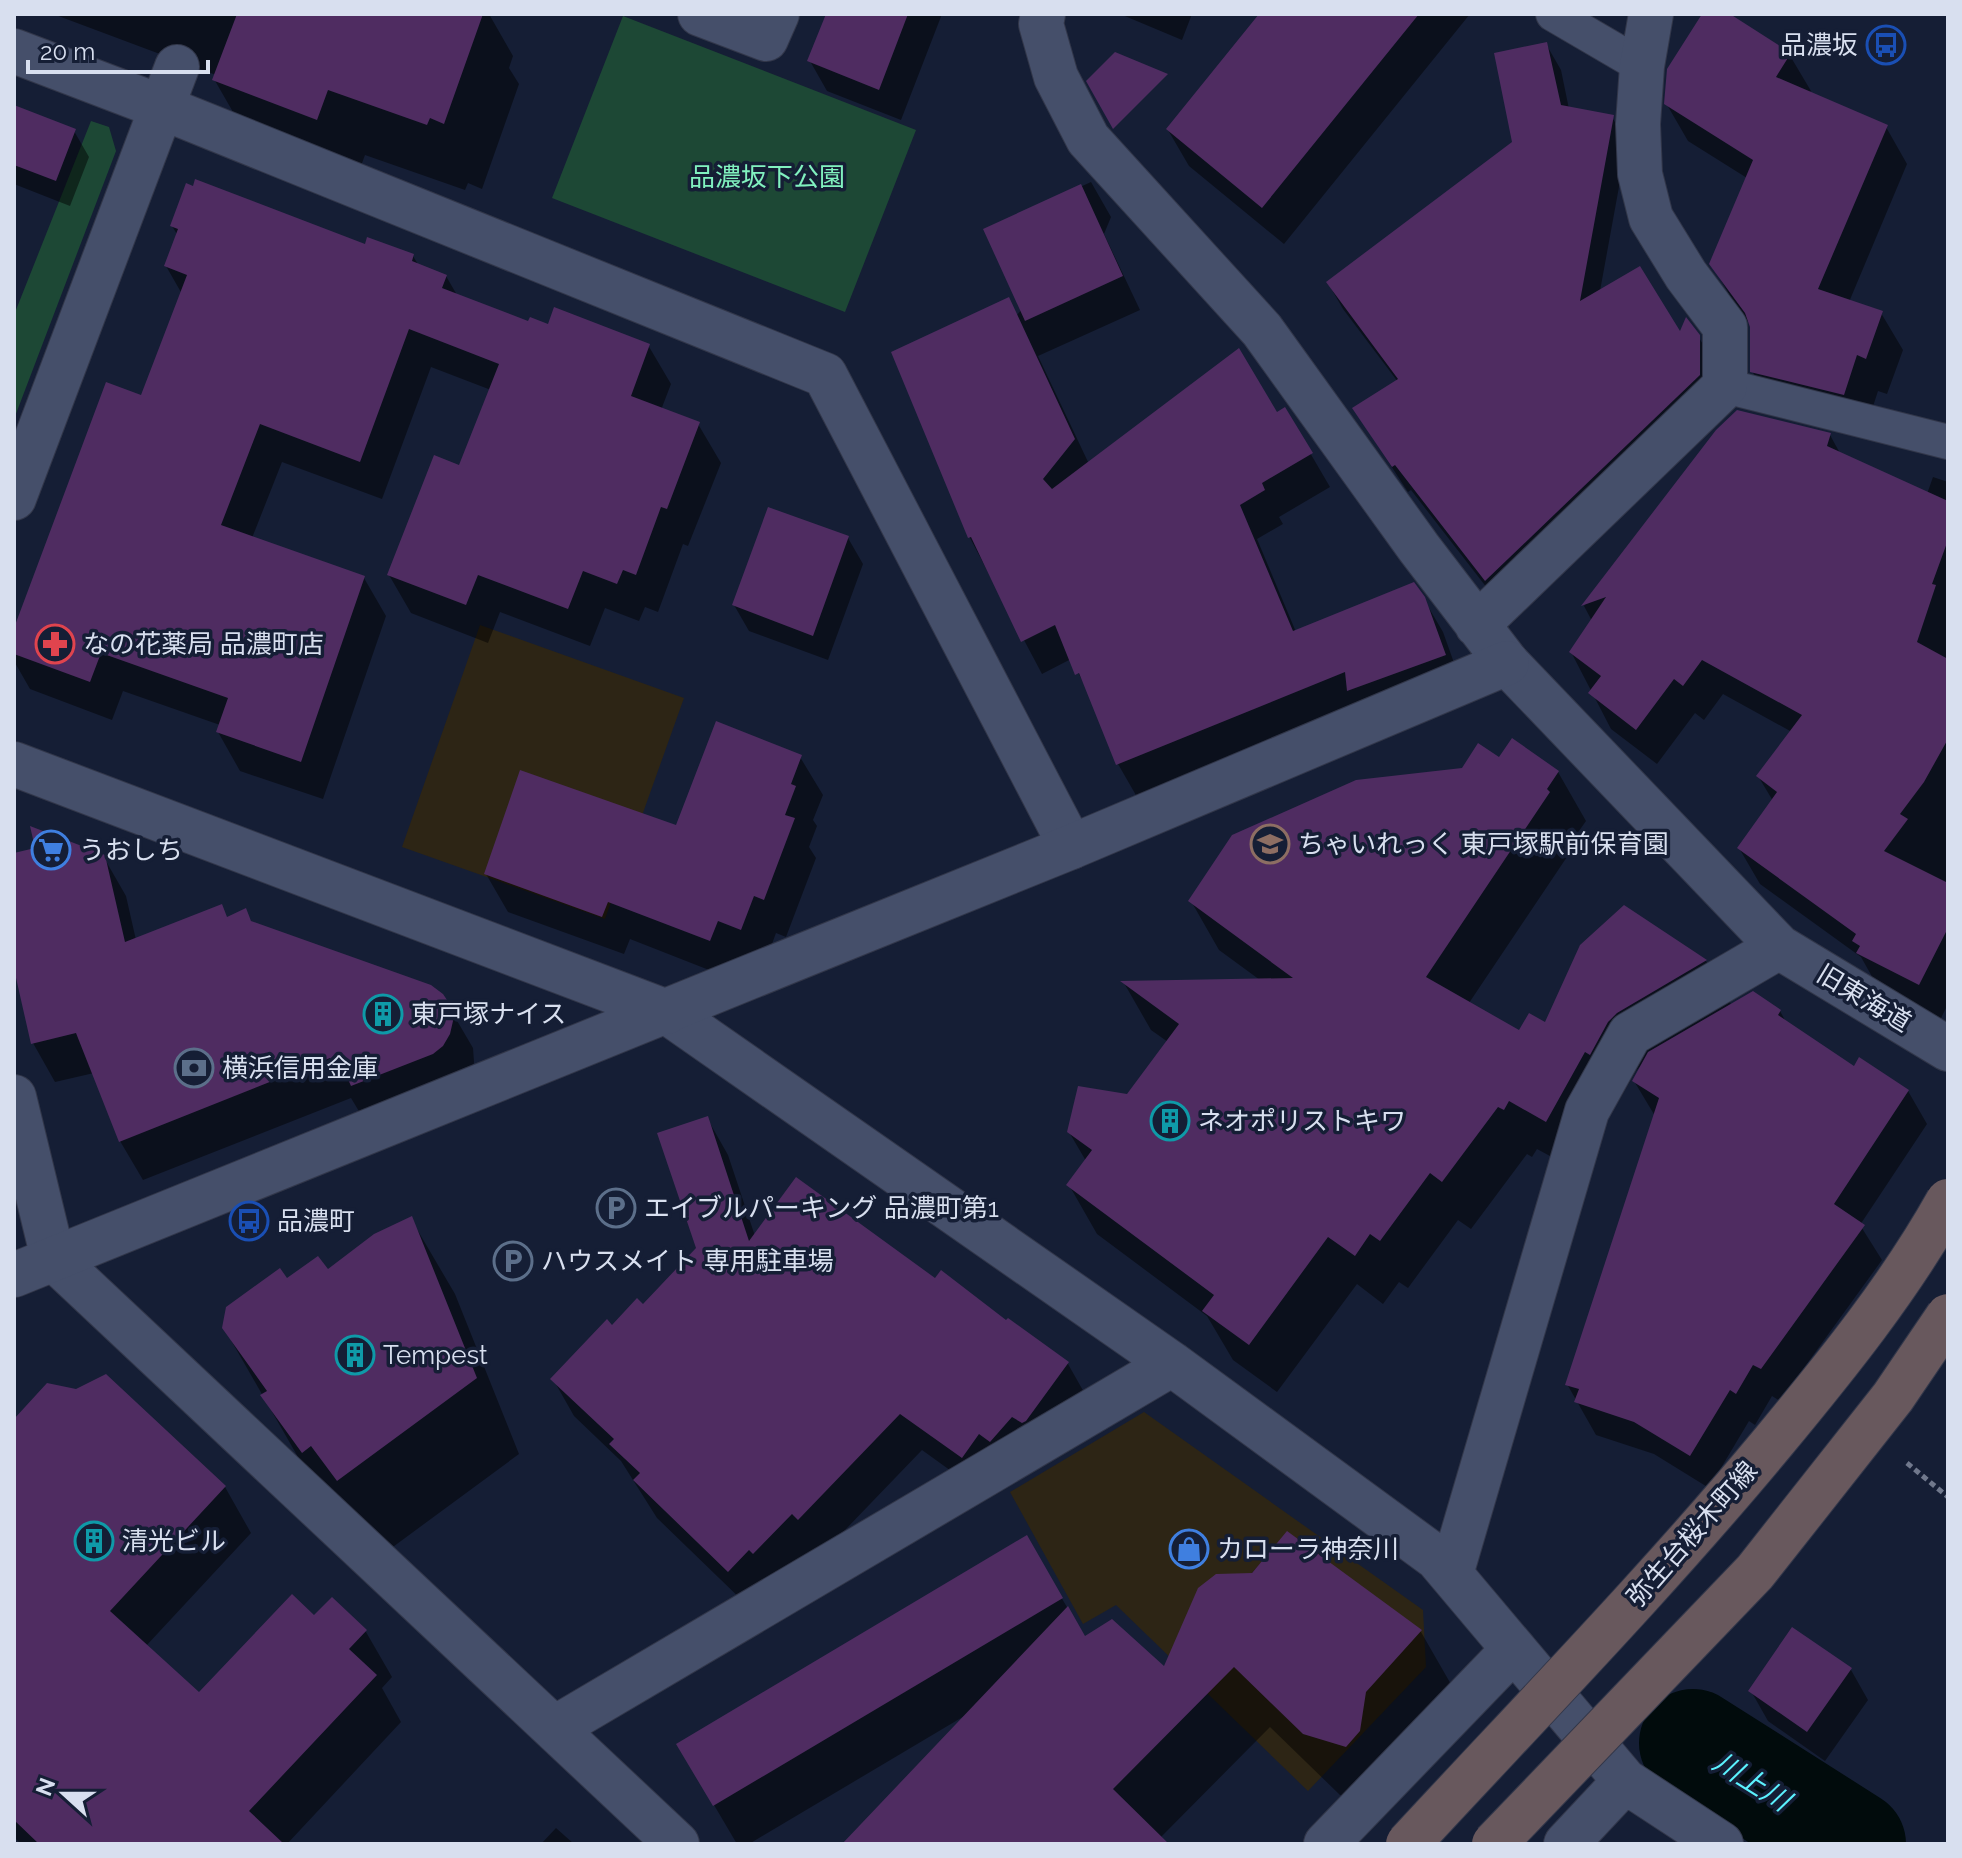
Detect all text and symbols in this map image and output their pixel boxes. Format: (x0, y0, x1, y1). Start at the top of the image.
scale bar (28, 24, 208, 74)
bus stop icon: 品濃坂 (1865, 24, 1907, 66)
place label: 品濃坂 (1780, 30, 1858, 60)
text: 20 m (40, 37, 95, 66)
park label: 品濃坂下公園 (689, 162, 845, 192)
pharmacy icon: なの花薬局 品濃町店 (34, 623, 76, 665)
place label: なの花薬局 品濃町店 (83, 629, 324, 659)
school or university icon: ちゃいれっく 東戸塚駅前保育園 (1249, 823, 1291, 865)
supermarket icon: うおしち (30, 829, 72, 871)
place label: ちゃいれっく 東戸塚駅前保育園 (1298, 829, 1669, 859)
place label: うおしち (79, 835, 183, 865)
street label: 旧東海道 (1812, 958, 1916, 1038)
building icon: 東戸塚ナイス (362, 993, 404, 1035)
place label: 東戸塚ナイス (411, 999, 566, 1029)
bank icon: 横浜信用金庫 (173, 1047, 215, 1089)
place label: 横浜信用金庫 (222, 1053, 378, 1083)
building icon: ネオポリストキワ (1149, 1100, 1191, 1142)
place label: ネオポリストキワ (1198, 1106, 1406, 1136)
parking icon: エイブルパーキング 品濃町第1 (595, 1187, 637, 1229)
place label: エイブルパーキング 品濃町第1 (644, 1193, 999, 1223)
bus stop icon: 品濃町 (228, 1200, 270, 1242)
place label: 品濃町 (277, 1206, 355, 1236)
parking icon: ハウスメイト 専用駐車場 (492, 1240, 534, 1282)
place label: ハウスメイト 専用駐車場 (541, 1246, 834, 1276)
building icon: Tempest (334, 1334, 376, 1376)
place label: Tempest (383, 1340, 488, 1370)
street label: 弥生台桜木町線 (1621, 1455, 1763, 1613)
building icon: 清光ビル (73, 1520, 115, 1562)
place label: 清光ビル (122, 1526, 226, 1556)
shop icon: カローラ神奈川 (1168, 1528, 1210, 1570)
place label: カローラ神奈川 (1217, 1534, 1399, 1564)
water label: 川上川 (1707, 1745, 1799, 1819)
north arrow (24, 1754, 104, 1834)
text: N (30, 1774, 60, 1799)

